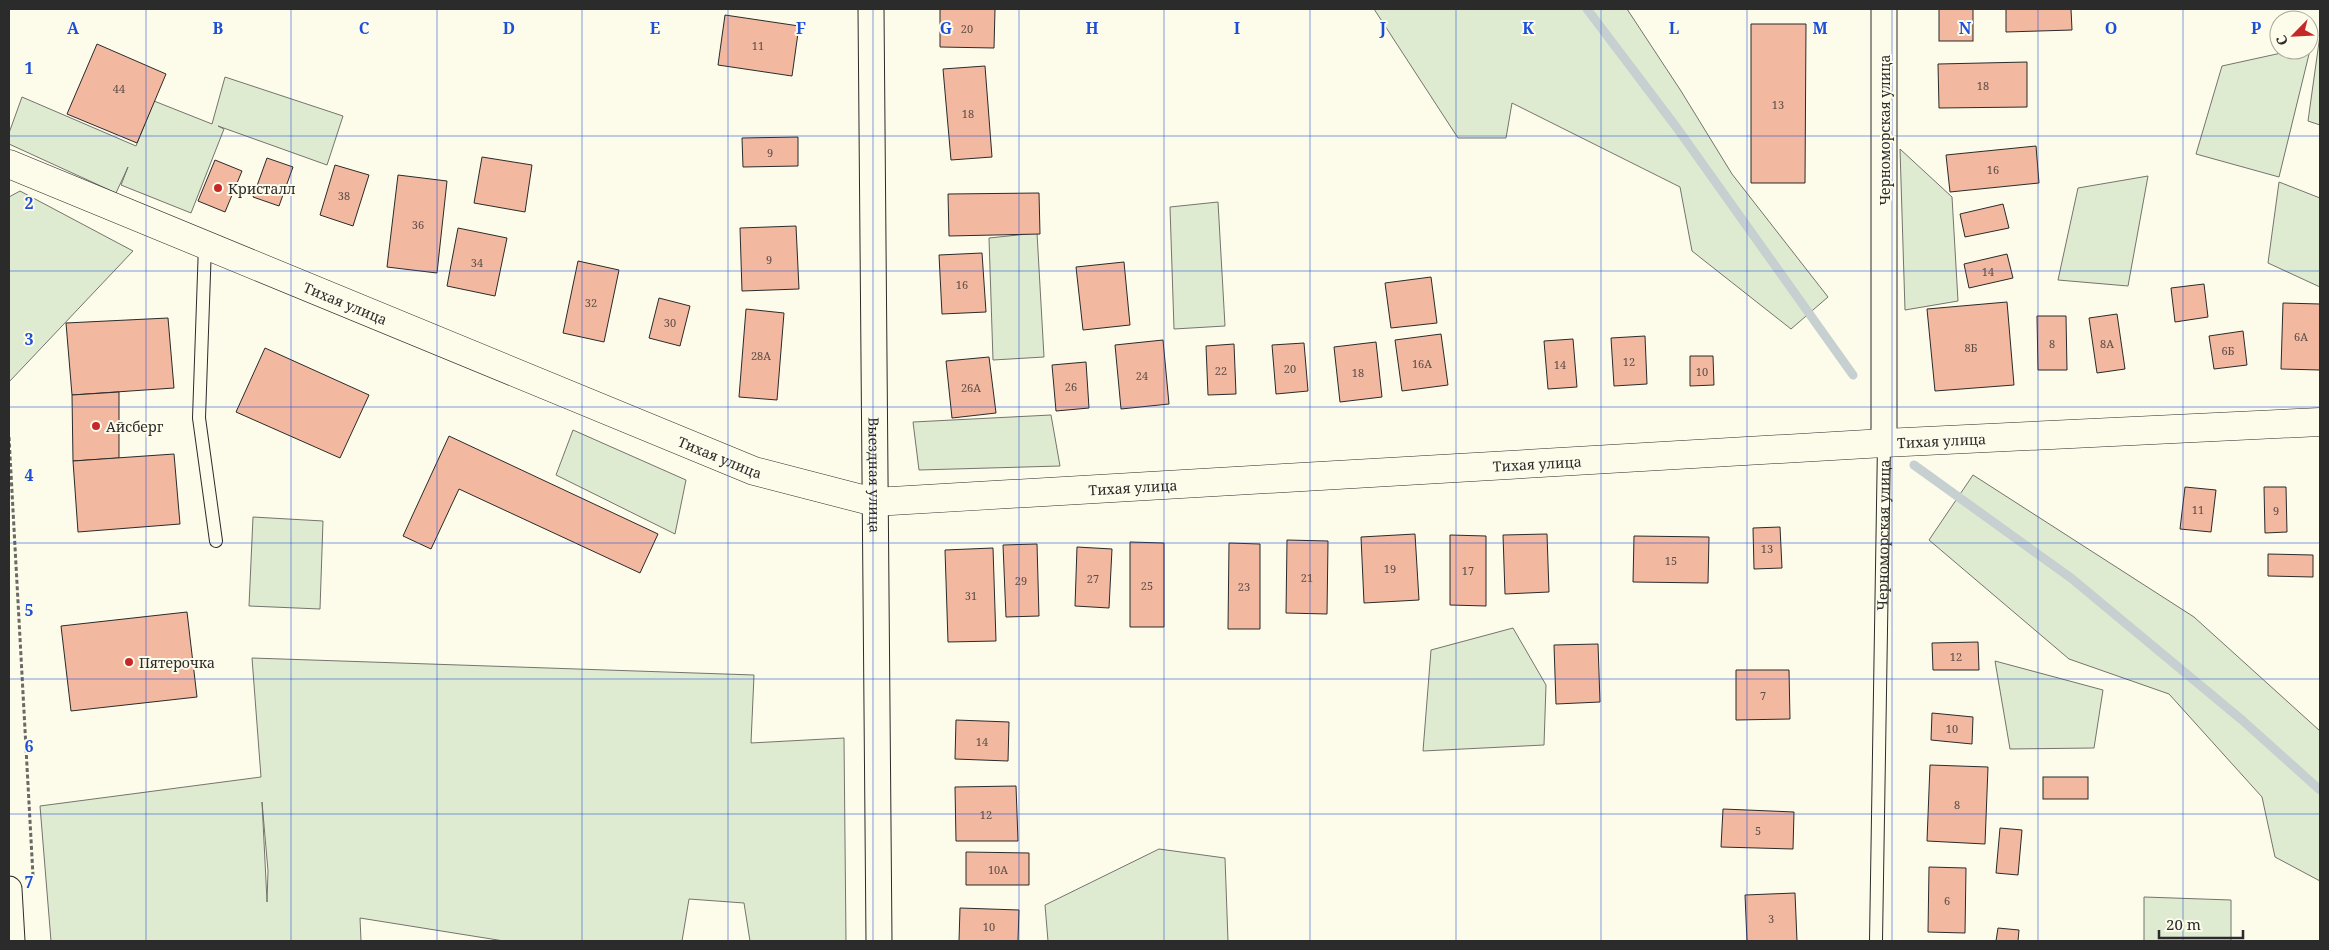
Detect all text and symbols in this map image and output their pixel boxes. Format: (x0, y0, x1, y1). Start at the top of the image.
north arrow (2269, 10, 2319, 60)
text: A (67, 17, 80, 39)
text: B (213, 17, 224, 39)
text: C (359, 17, 370, 39)
text: D (503, 17, 515, 39)
text: E (650, 17, 660, 39)
text: F (796, 17, 806, 39)
text: G (940, 17, 952, 39)
text: H (1085, 17, 1099, 39)
text: I (1234, 17, 1240, 39)
text: J (1379, 17, 1387, 39)
text: K (1522, 17, 1534, 39)
text: L (1669, 17, 1679, 39)
text: M (1812, 17, 1828, 39)
text: N (1959, 17, 1972, 39)
text: O (2105, 17, 2117, 39)
text: P (2251, 17, 2261, 39)
house number: 20 (961, 21, 973, 36)
text: С (2271, 32, 2292, 49)
house number: 11 (752, 38, 764, 53)
street label: Черноморская улица (1875, 54, 1894, 206)
text: 1 (24, 57, 34, 79)
house number: 18 (1977, 78, 1989, 93)
house number: 44 (113, 81, 125, 96)
house number: 13 (1772, 97, 1784, 112)
house number: 18 (962, 106, 974, 121)
house number: 9 (767, 145, 773, 160)
house number: 16 (1987, 162, 1999, 177)
place label: Кристалл (228, 179, 296, 198)
marker: Кристалл (212, 182, 224, 194)
house number: 38 (338, 188, 350, 203)
text: 2 (24, 192, 34, 214)
house number: 36 (412, 217, 424, 232)
house number: 9 (766, 252, 772, 267)
house number: 34 (471, 255, 483, 270)
house number: 14 (1982, 264, 1994, 279)
street label: Тихая улица (301, 277, 390, 328)
house number: 16 (956, 277, 968, 292)
house number: 32 (585, 295, 597, 310)
house number: 30 (664, 315, 676, 330)
text: 3 (24, 328, 34, 350)
house number: 6А (2294, 329, 2308, 344)
house number: 8 (2049, 336, 2055, 351)
house number: 8А (2100, 336, 2114, 351)
house number: 8Б (1964, 340, 1978, 355)
house number: 6Б (2221, 343, 2235, 358)
house number: 28А (751, 348, 771, 363)
house number: 12 (1623, 354, 1635, 369)
house number: 16А (1412, 356, 1432, 371)
house number: 14 (1554, 357, 1566, 372)
house number: 20 (1284, 361, 1296, 376)
house number: 22 (1215, 363, 1227, 378)
house number: 10 (1696, 364, 1708, 379)
house number: 18 (1352, 365, 1364, 380)
house number: 24 (1136, 368, 1148, 383)
house number: 26 (1065, 379, 1077, 394)
house number: 26А (961, 380, 981, 395)
place label: Айсберг (106, 417, 164, 436)
street label: Выездная улица (865, 417, 885, 533)
marker: Айсберг (90, 420, 102, 432)
street label: Тихая улица (1897, 429, 1986, 452)
street label: Тихая улица (675, 431, 764, 482)
street label: Тихая улица (1492, 451, 1582, 475)
street label: Черноморская улица (1872, 459, 1893, 611)
text: 4 (24, 464, 34, 486)
street label: Тихая улица (1088, 475, 1178, 499)
house number: 11 (2192, 502, 2204, 517)
house number: 9 (2273, 503, 2279, 518)
house number: 13 (1761, 541, 1773, 556)
house number: 15 (1665, 553, 1677, 568)
house number: 19 (1384, 561, 1396, 576)
house number: 17 (1462, 563, 1474, 578)
house number: 21 (1301, 570, 1313, 585)
house number: 27 (1087, 571, 1099, 586)
house number: 29 (1015, 573, 1027, 588)
house number: 25 (1141, 578, 1153, 593)
house number: 23 (1238, 579, 1250, 594)
house number: 31 (965, 588, 977, 603)
text: 5 (24, 599, 34, 621)
house number: 12 (1950, 649, 1962, 664)
place label: Пятерочка (139, 653, 215, 672)
marker: Пятерочка (123, 656, 135, 668)
house number: 7 (1760, 688, 1766, 703)
house number: 10 (1946, 721, 1958, 736)
house number: 14 (976, 734, 988, 749)
text: 6 (24, 735, 34, 757)
house number: 8 (1954, 797, 1960, 812)
house number: 12 (980, 807, 992, 822)
house number: 5 (1755, 823, 1761, 838)
house number: 10А (988, 862, 1008, 877)
text: 7 (24, 871, 34, 893)
house number: 6 (1944, 893, 1950, 908)
scale bar (2159, 908, 2243, 940)
house number: 3 (1768, 911, 1774, 926)
text: 20 m (2166, 914, 2201, 934)
house number: 10 (983, 919, 995, 934)

